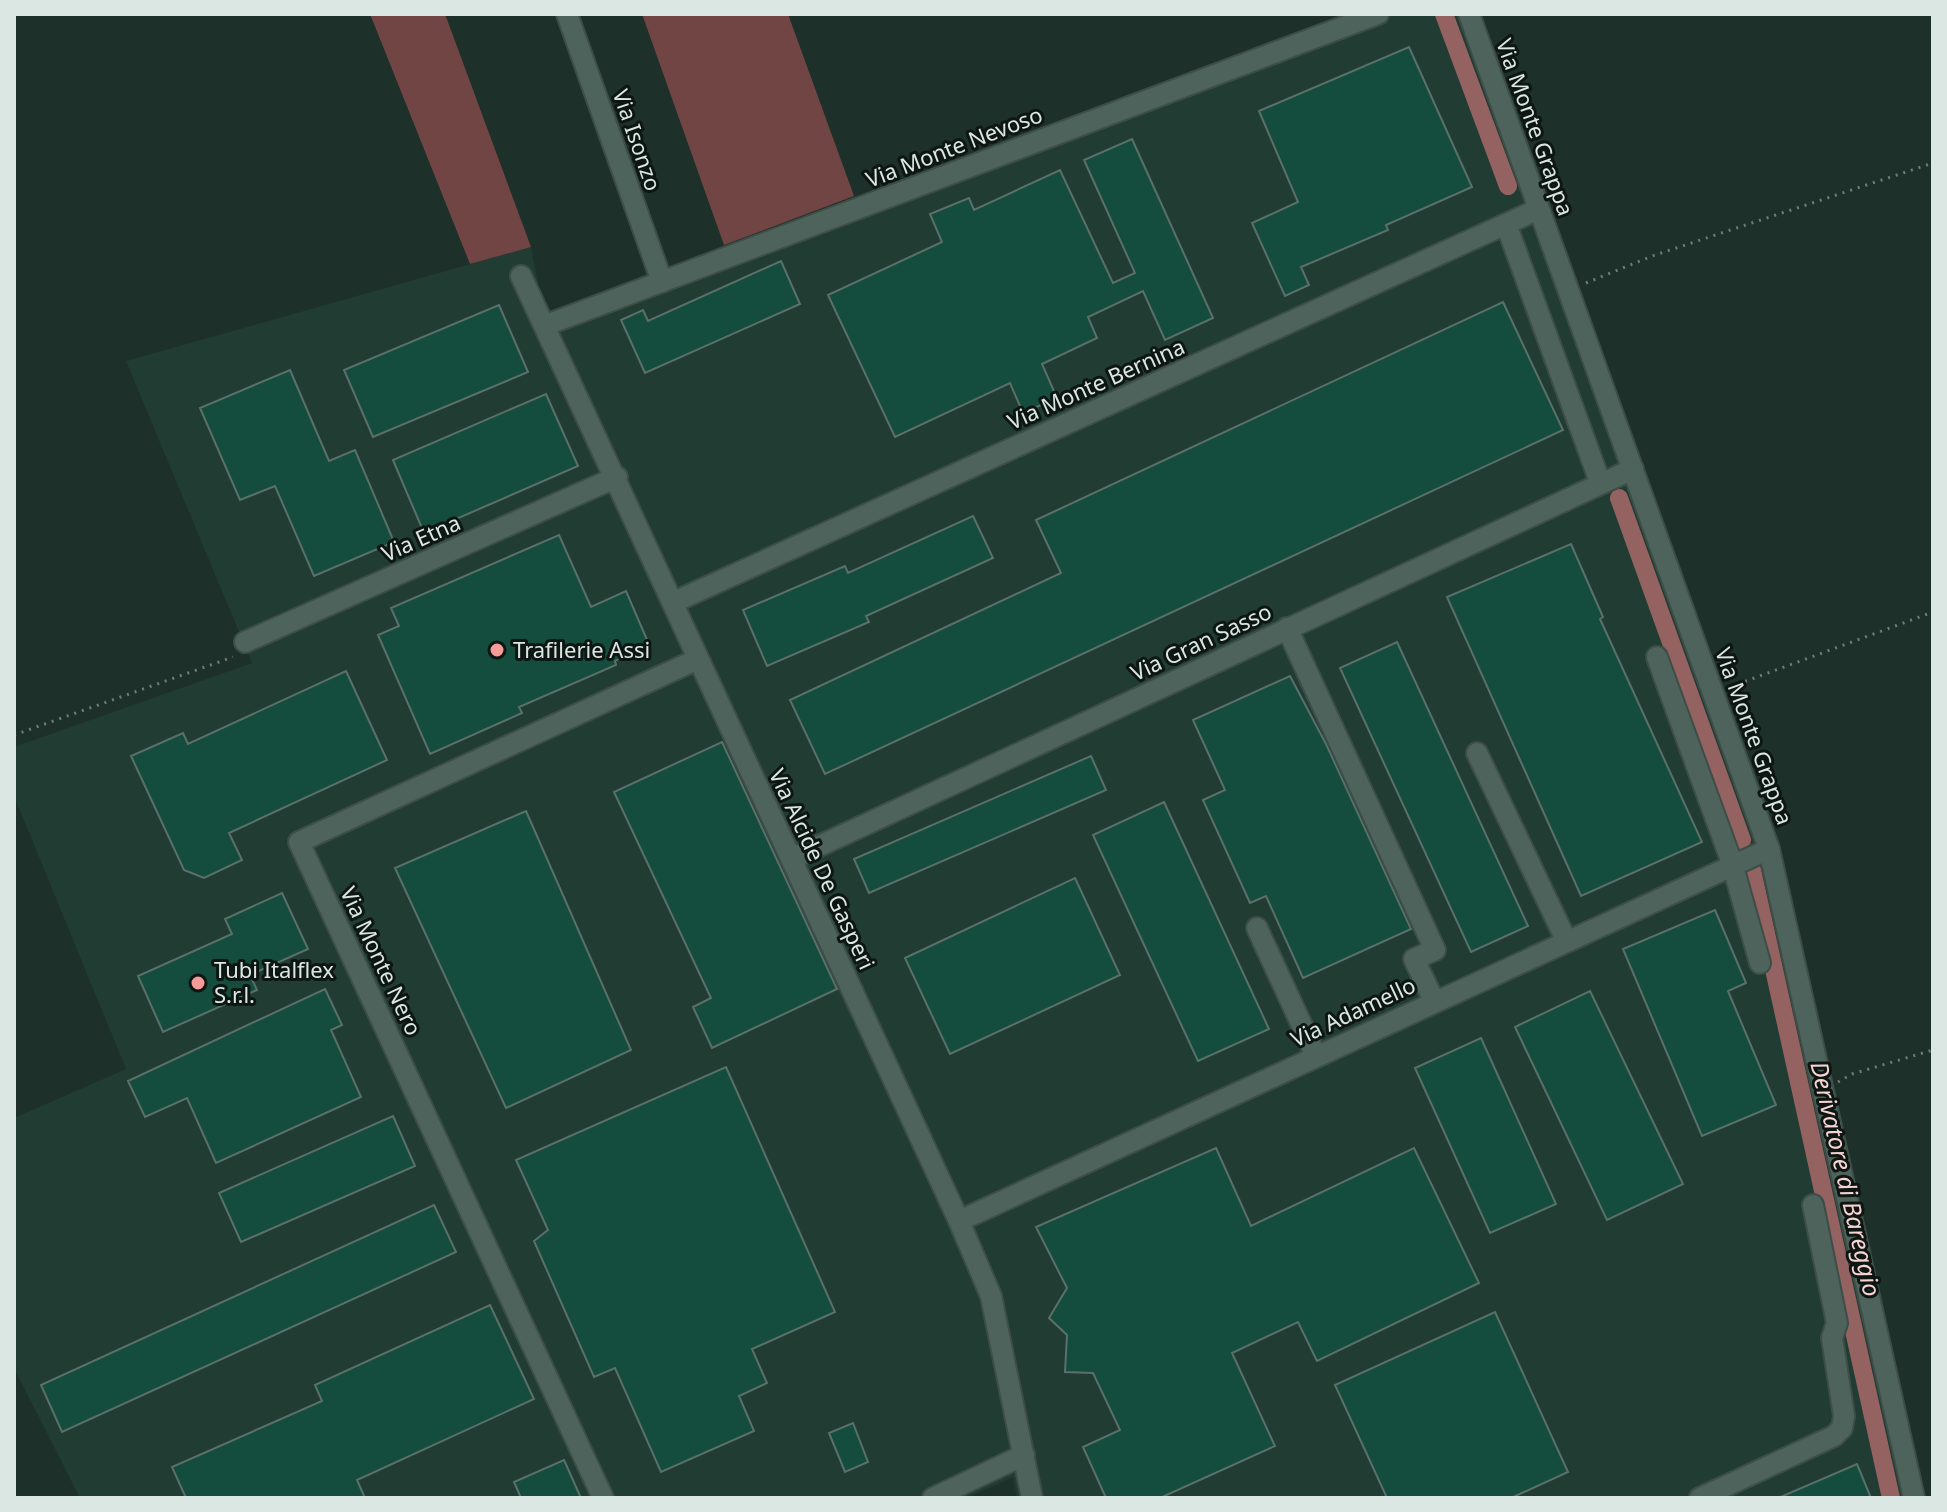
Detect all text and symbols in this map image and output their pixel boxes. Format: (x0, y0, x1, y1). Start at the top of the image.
street label: Via Monte Grappa (1490, 34, 1582, 219)
street label: Via Isonzo (607, 85, 669, 194)
street label: Via Monte Nevoso (861, 99, 1046, 194)
street label: Via Monte Bernina (1002, 331, 1189, 436)
street label: Via Etna (377, 506, 465, 568)
street label: Via Gran Sasso (1125, 595, 1276, 687)
place label: Trafilerie Assi (513, 634, 650, 664)
marker: Trafilerie Assi (488, 641, 506, 659)
street label: Via Monte Grappa (1709, 643, 1801, 828)
street label: Via Alcide De Gasperi (763, 763, 883, 974)
street label: Via Monte Nero (334, 881, 430, 1040)
place label: Tubi Italflex S.r.l. (214, 954, 334, 1009)
street label: Via Adamello (1285, 969, 1420, 1053)
marker: Tubi Italflex S.r.l. (189, 974, 207, 992)
water label: Derivatore di Bareggio (1803, 1058, 1890, 1299)

